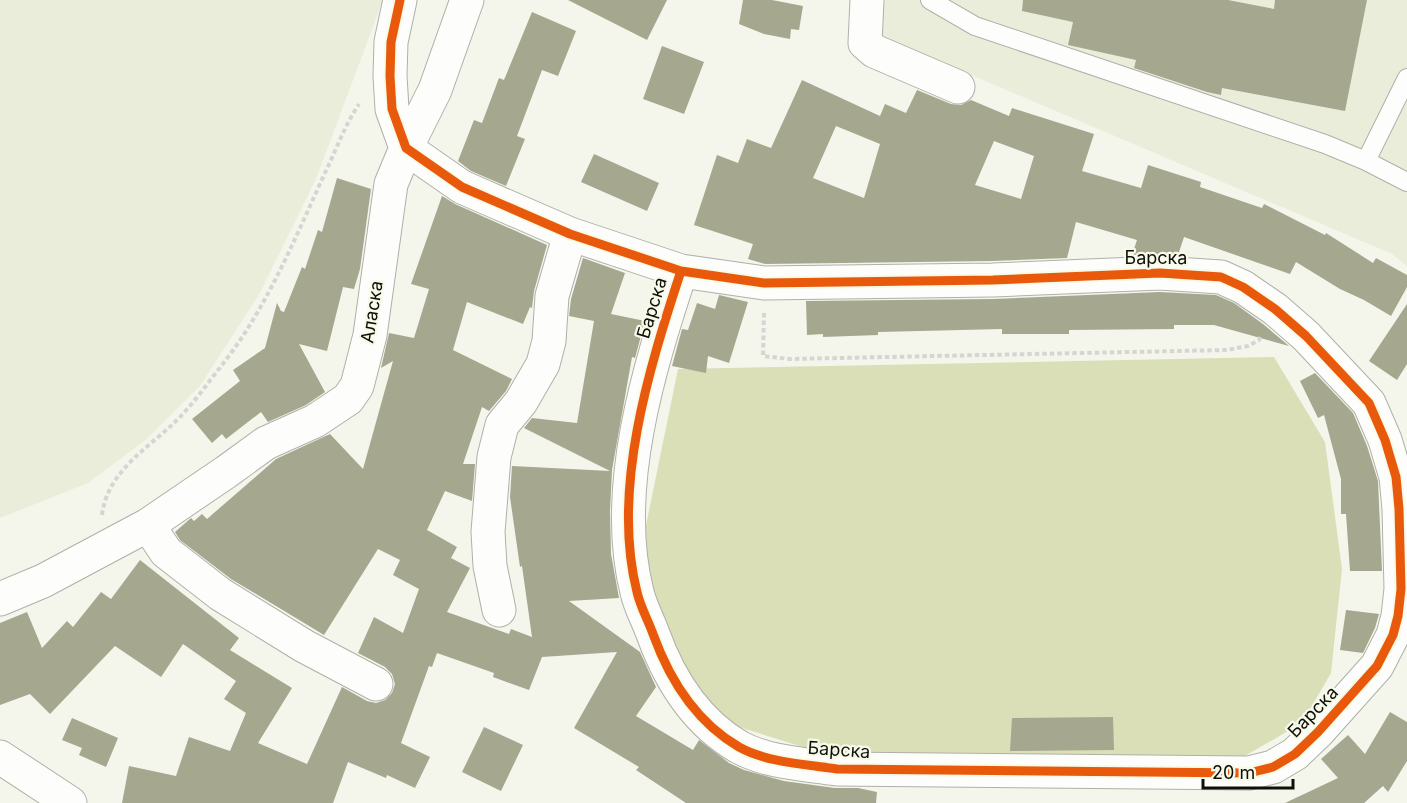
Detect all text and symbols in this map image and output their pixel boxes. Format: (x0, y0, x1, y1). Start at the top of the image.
street label: Барска (1125, 247, 1187, 268)
street label: Барска (632, 275, 671, 341)
street label: Аласка (356, 279, 387, 345)
street label: Барска (1283, 682, 1342, 742)
street label: Барска (807, 737, 871, 762)
scale bar (1203, 752, 1293, 790)
text: 20 m (1212, 762, 1255, 783)

